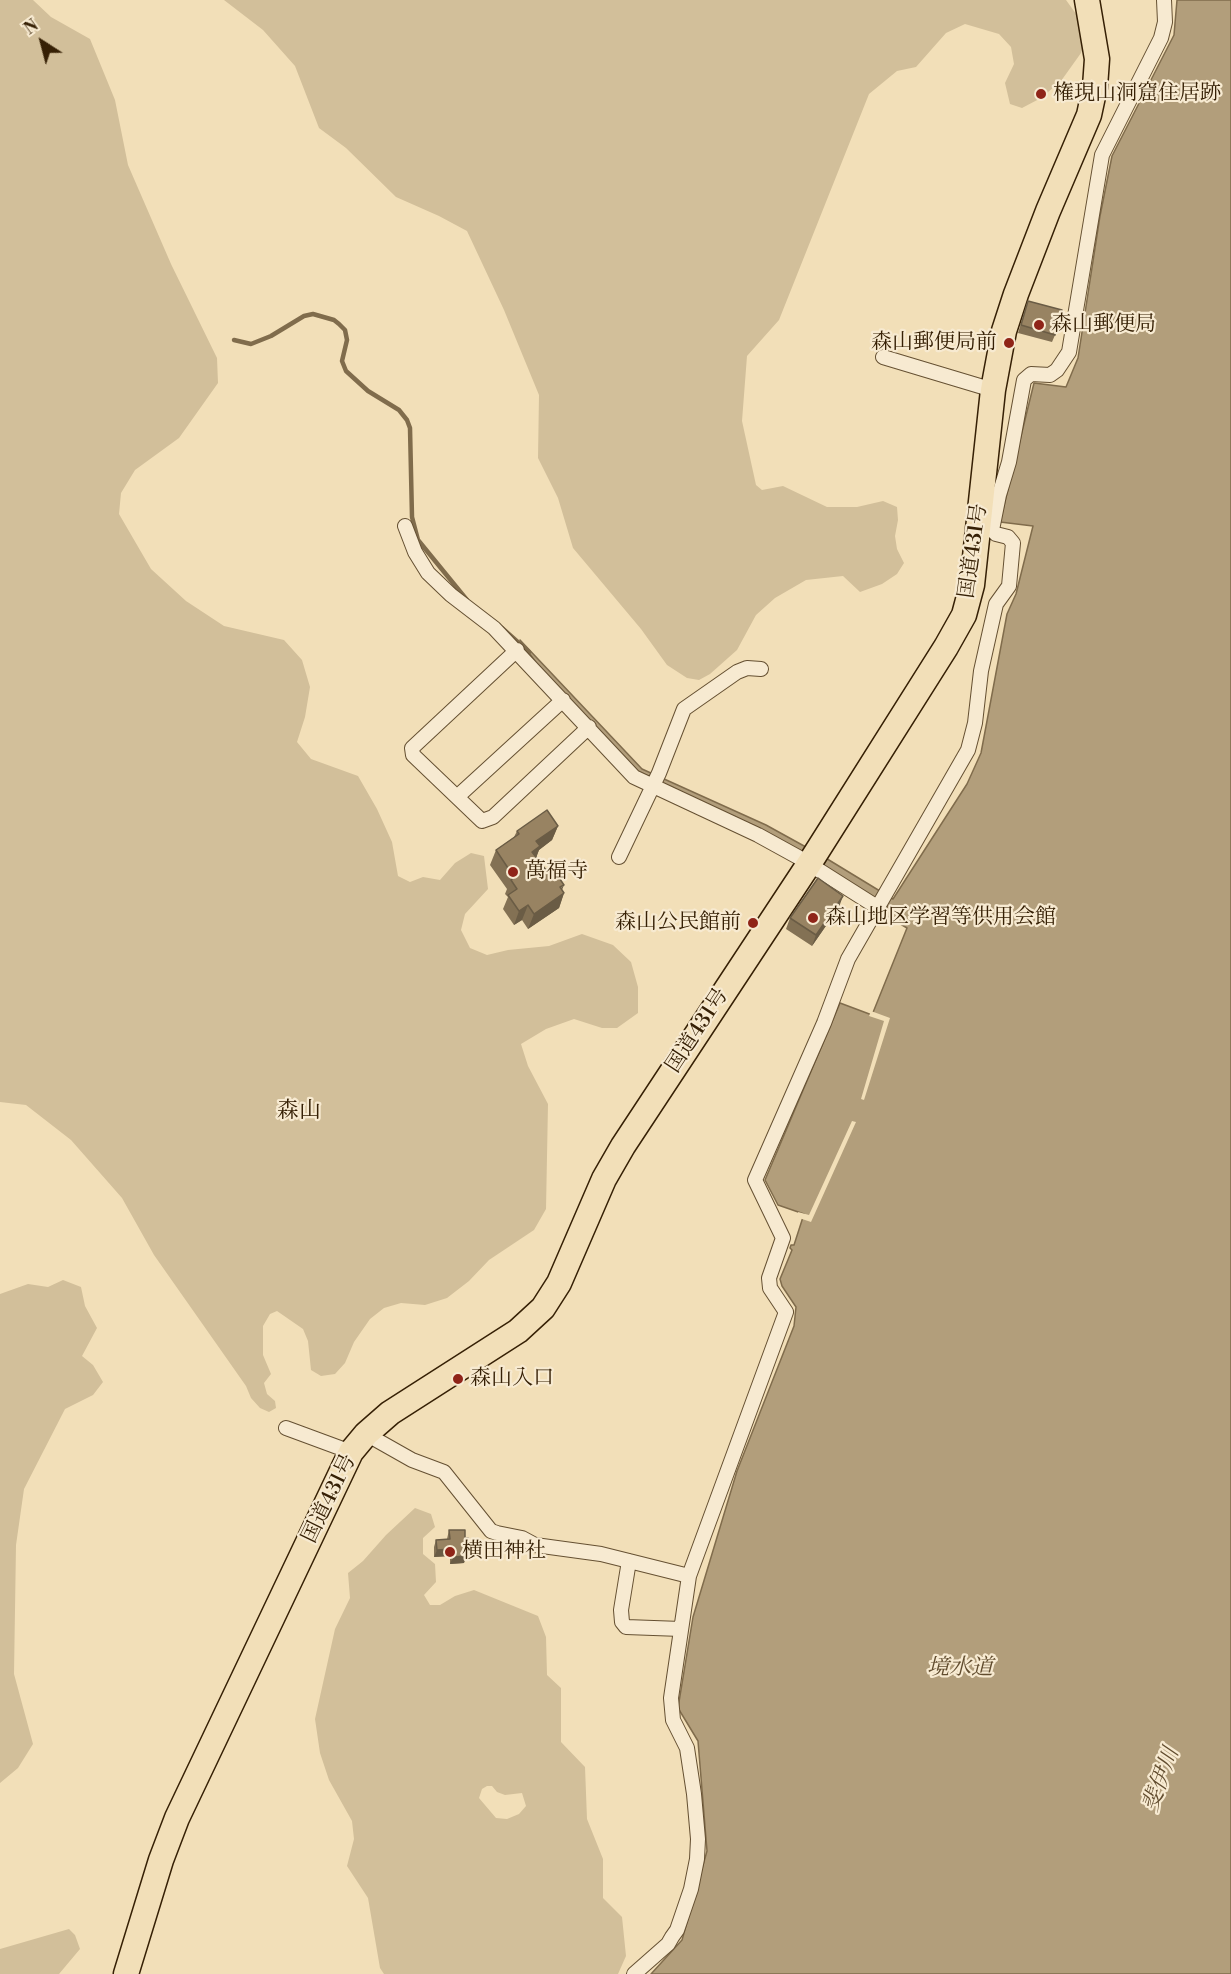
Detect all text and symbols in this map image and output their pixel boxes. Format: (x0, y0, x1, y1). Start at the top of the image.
north arrow (12, 12, 72, 72)
text: N (20, 16, 42, 39)
place label: 権現山洞窟住居跡 (1053, 81, 1221, 107)
marker: 権現山洞窟住居跡 (1034, 87, 1048, 101)
place label: 森山郵便局 (1051, 312, 1156, 338)
marker: 森山郵便局 (1032, 318, 1046, 332)
place label: 森山郵便局前 (871, 330, 997, 356)
marker: 森山郵便局前 (1002, 336, 1016, 350)
street label: 国道431号 (955, 502, 993, 600)
place label: 萬福寺 (525, 859, 588, 885)
marker: 萬福寺 (506, 865, 520, 879)
place label: 森山地区学習等供用会館 (825, 905, 1056, 931)
place label: 森山公民館前 (615, 910, 741, 936)
marker: 森山地区学習等供用会館 (806, 911, 820, 925)
marker: 森山公民館前 (746, 916, 760, 930)
street label: 国道431号 (661, 984, 735, 1078)
district label: 森山 (277, 1099, 321, 1125)
place label: 森山入口 (470, 1366, 554, 1392)
marker: 森山入口 (451, 1372, 465, 1386)
street label: 国道431号 (298, 1450, 362, 1548)
place label: 横田神社 (462, 1539, 546, 1565)
marker: 横田神社 (443, 1545, 457, 1559)
water label: 境水道 (927, 1656, 993, 1682)
water label: 斐伊川 (1138, 1744, 1186, 1816)

